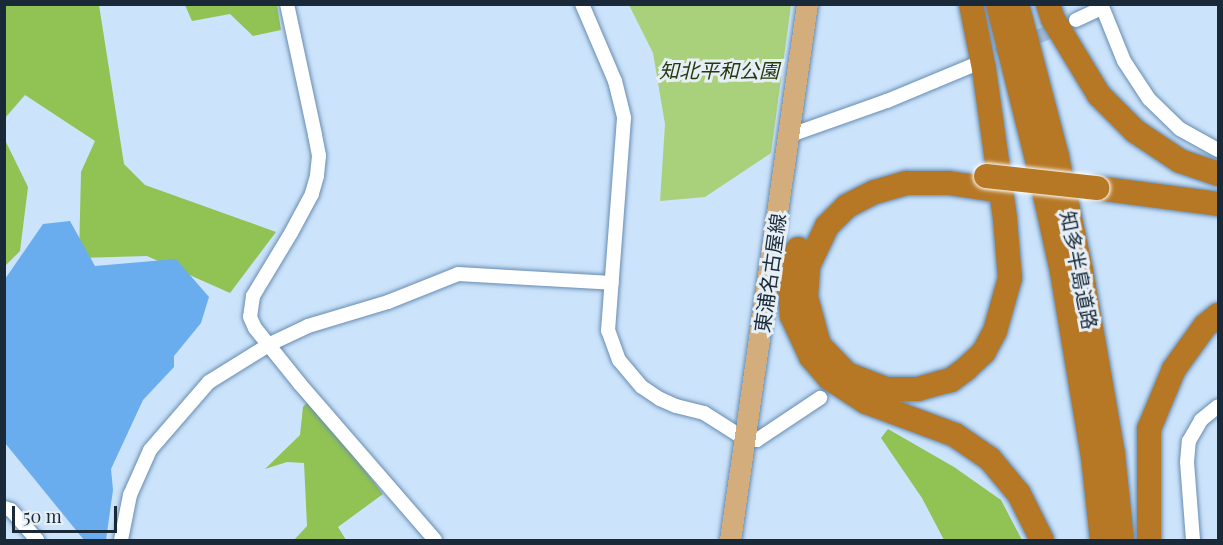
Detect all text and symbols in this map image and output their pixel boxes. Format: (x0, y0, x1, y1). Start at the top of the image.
park label: 知北平和公園 (659, 57, 779, 81)
street label: 知多半島道路 (1057, 209, 1103, 331)
street label: 東浦名古屋線 (749, 212, 789, 334)
scale bar (15, 494, 120, 532)
text: 50 m (23, 504, 62, 528)

